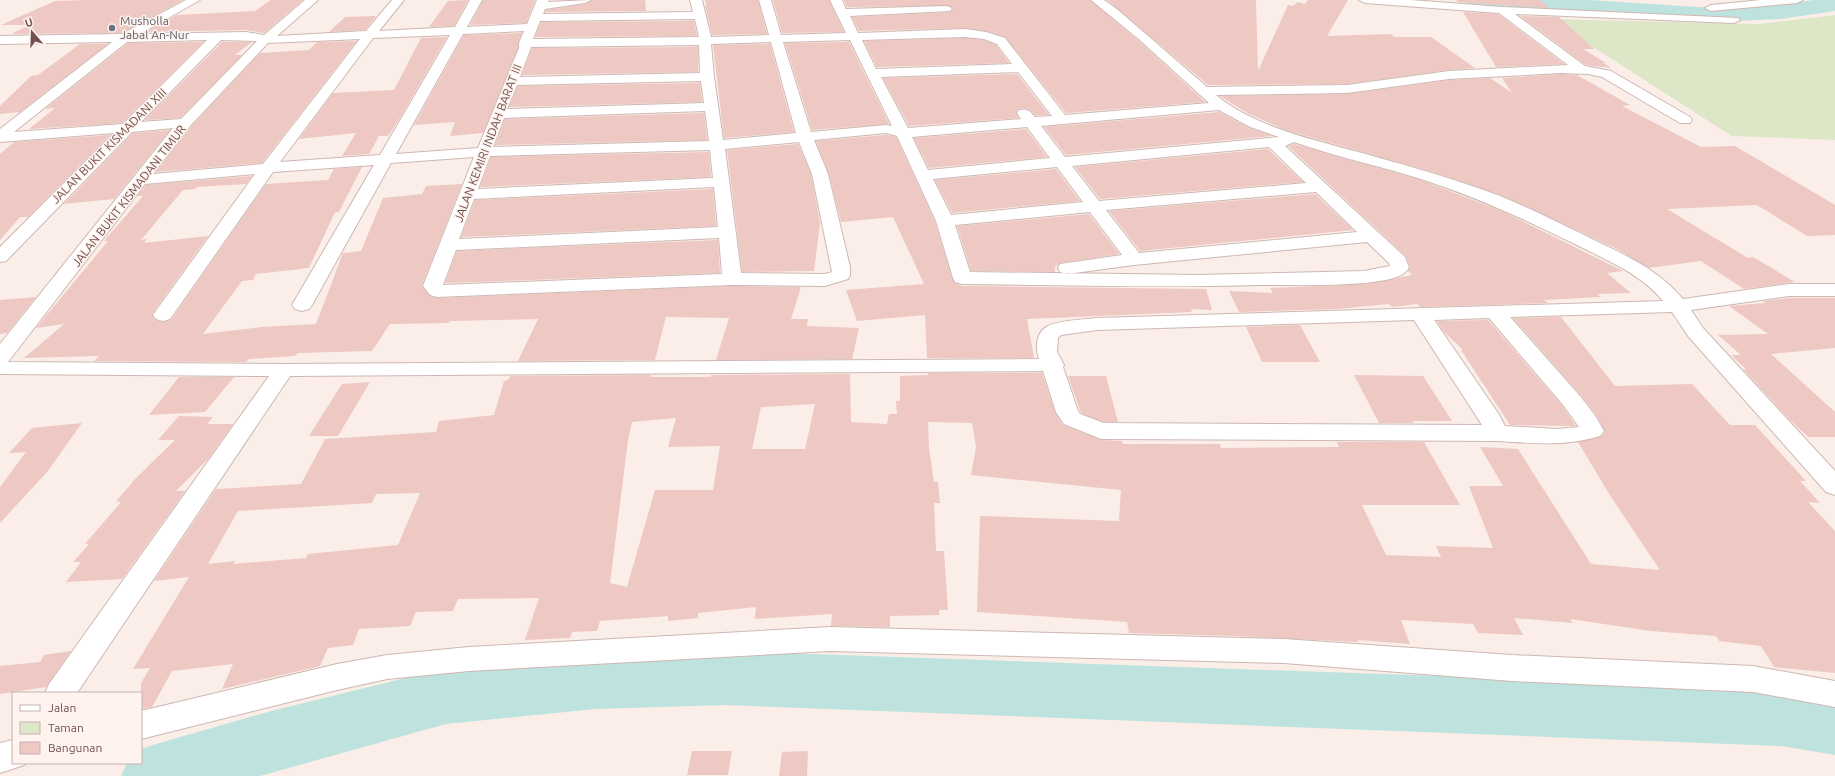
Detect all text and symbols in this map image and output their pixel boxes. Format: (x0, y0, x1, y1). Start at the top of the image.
north arrow (12, 12, 52, 52)
place label: Musholla Jabal An-Nur (120, 14, 190, 41)
text: U (23, 16, 34, 29)
marker: Musholla Jabal An-Nur (107, 23, 117, 33)
street label: JALAN KEMIRI INDAH BARAT III (451, 62, 524, 224)
street label: JALAN BUKIT KISMADANI XIII (49, 86, 169, 206)
street label: JALAN BUKIT KISMADANI TIMUR (69, 122, 188, 269)
legend (12, 692, 142, 764)
text: Jalan (48, 701, 76, 714)
text: Taman (48, 721, 84, 734)
text: Bangunan (48, 741, 102, 754)

